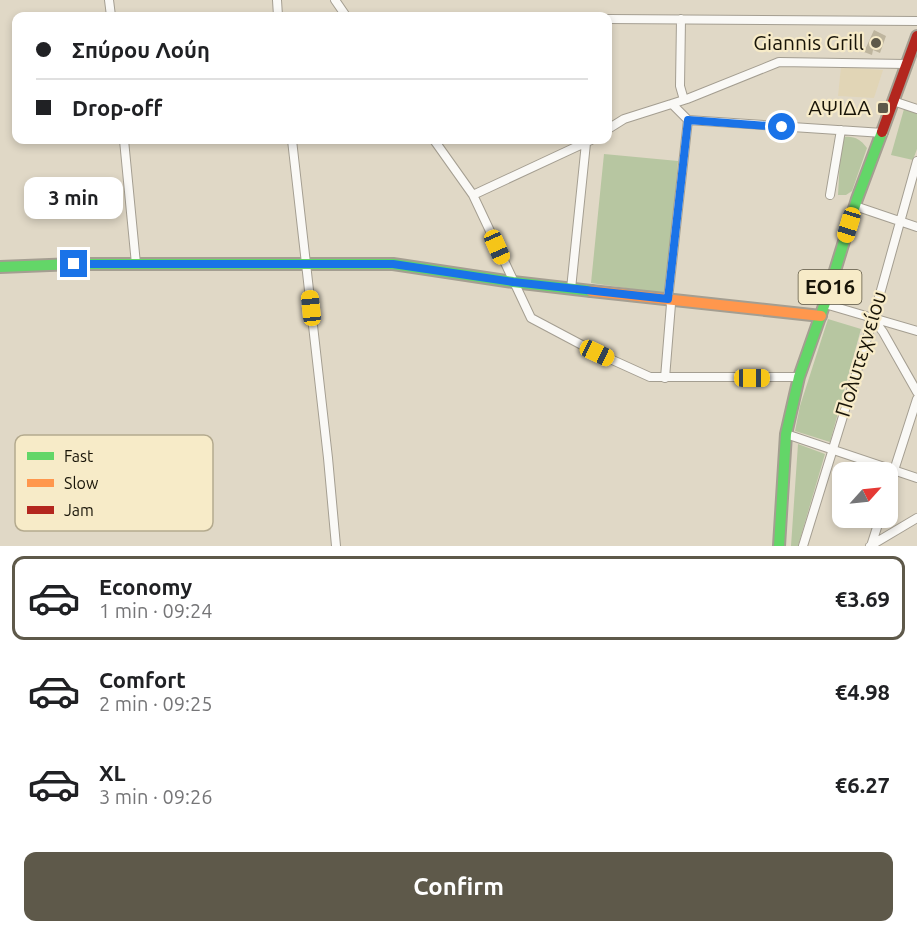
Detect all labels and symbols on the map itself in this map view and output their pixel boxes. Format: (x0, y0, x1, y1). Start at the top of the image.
place label: Giannis Grill (753, 30, 864, 54)
marker: Giannis Grill (869, 36, 883, 50)
place label: ΑΨΙΔΑ (808, 95, 871, 119)
marker: ΑΨΙΔΑ (876, 101, 890, 115)
route start (768, 113, 795, 140)
callout: 3 min (25, 177, 124, 219)
car (835, 205, 863, 245)
car (481, 227, 513, 267)
route end (60, 250, 87, 277)
road number: ΕΟ16 (798, 270, 862, 304)
street label: Πολυτεχνείου (830, 288, 891, 419)
car (300, 289, 322, 327)
car (577, 337, 617, 369)
car (734, 369, 770, 387)
legend (15, 435, 213, 531)
text: Fast (64, 447, 94, 465)
north arrow (832, 462, 898, 528)
text: Slow (64, 474, 99, 492)
text: Jam (64, 501, 94, 519)

